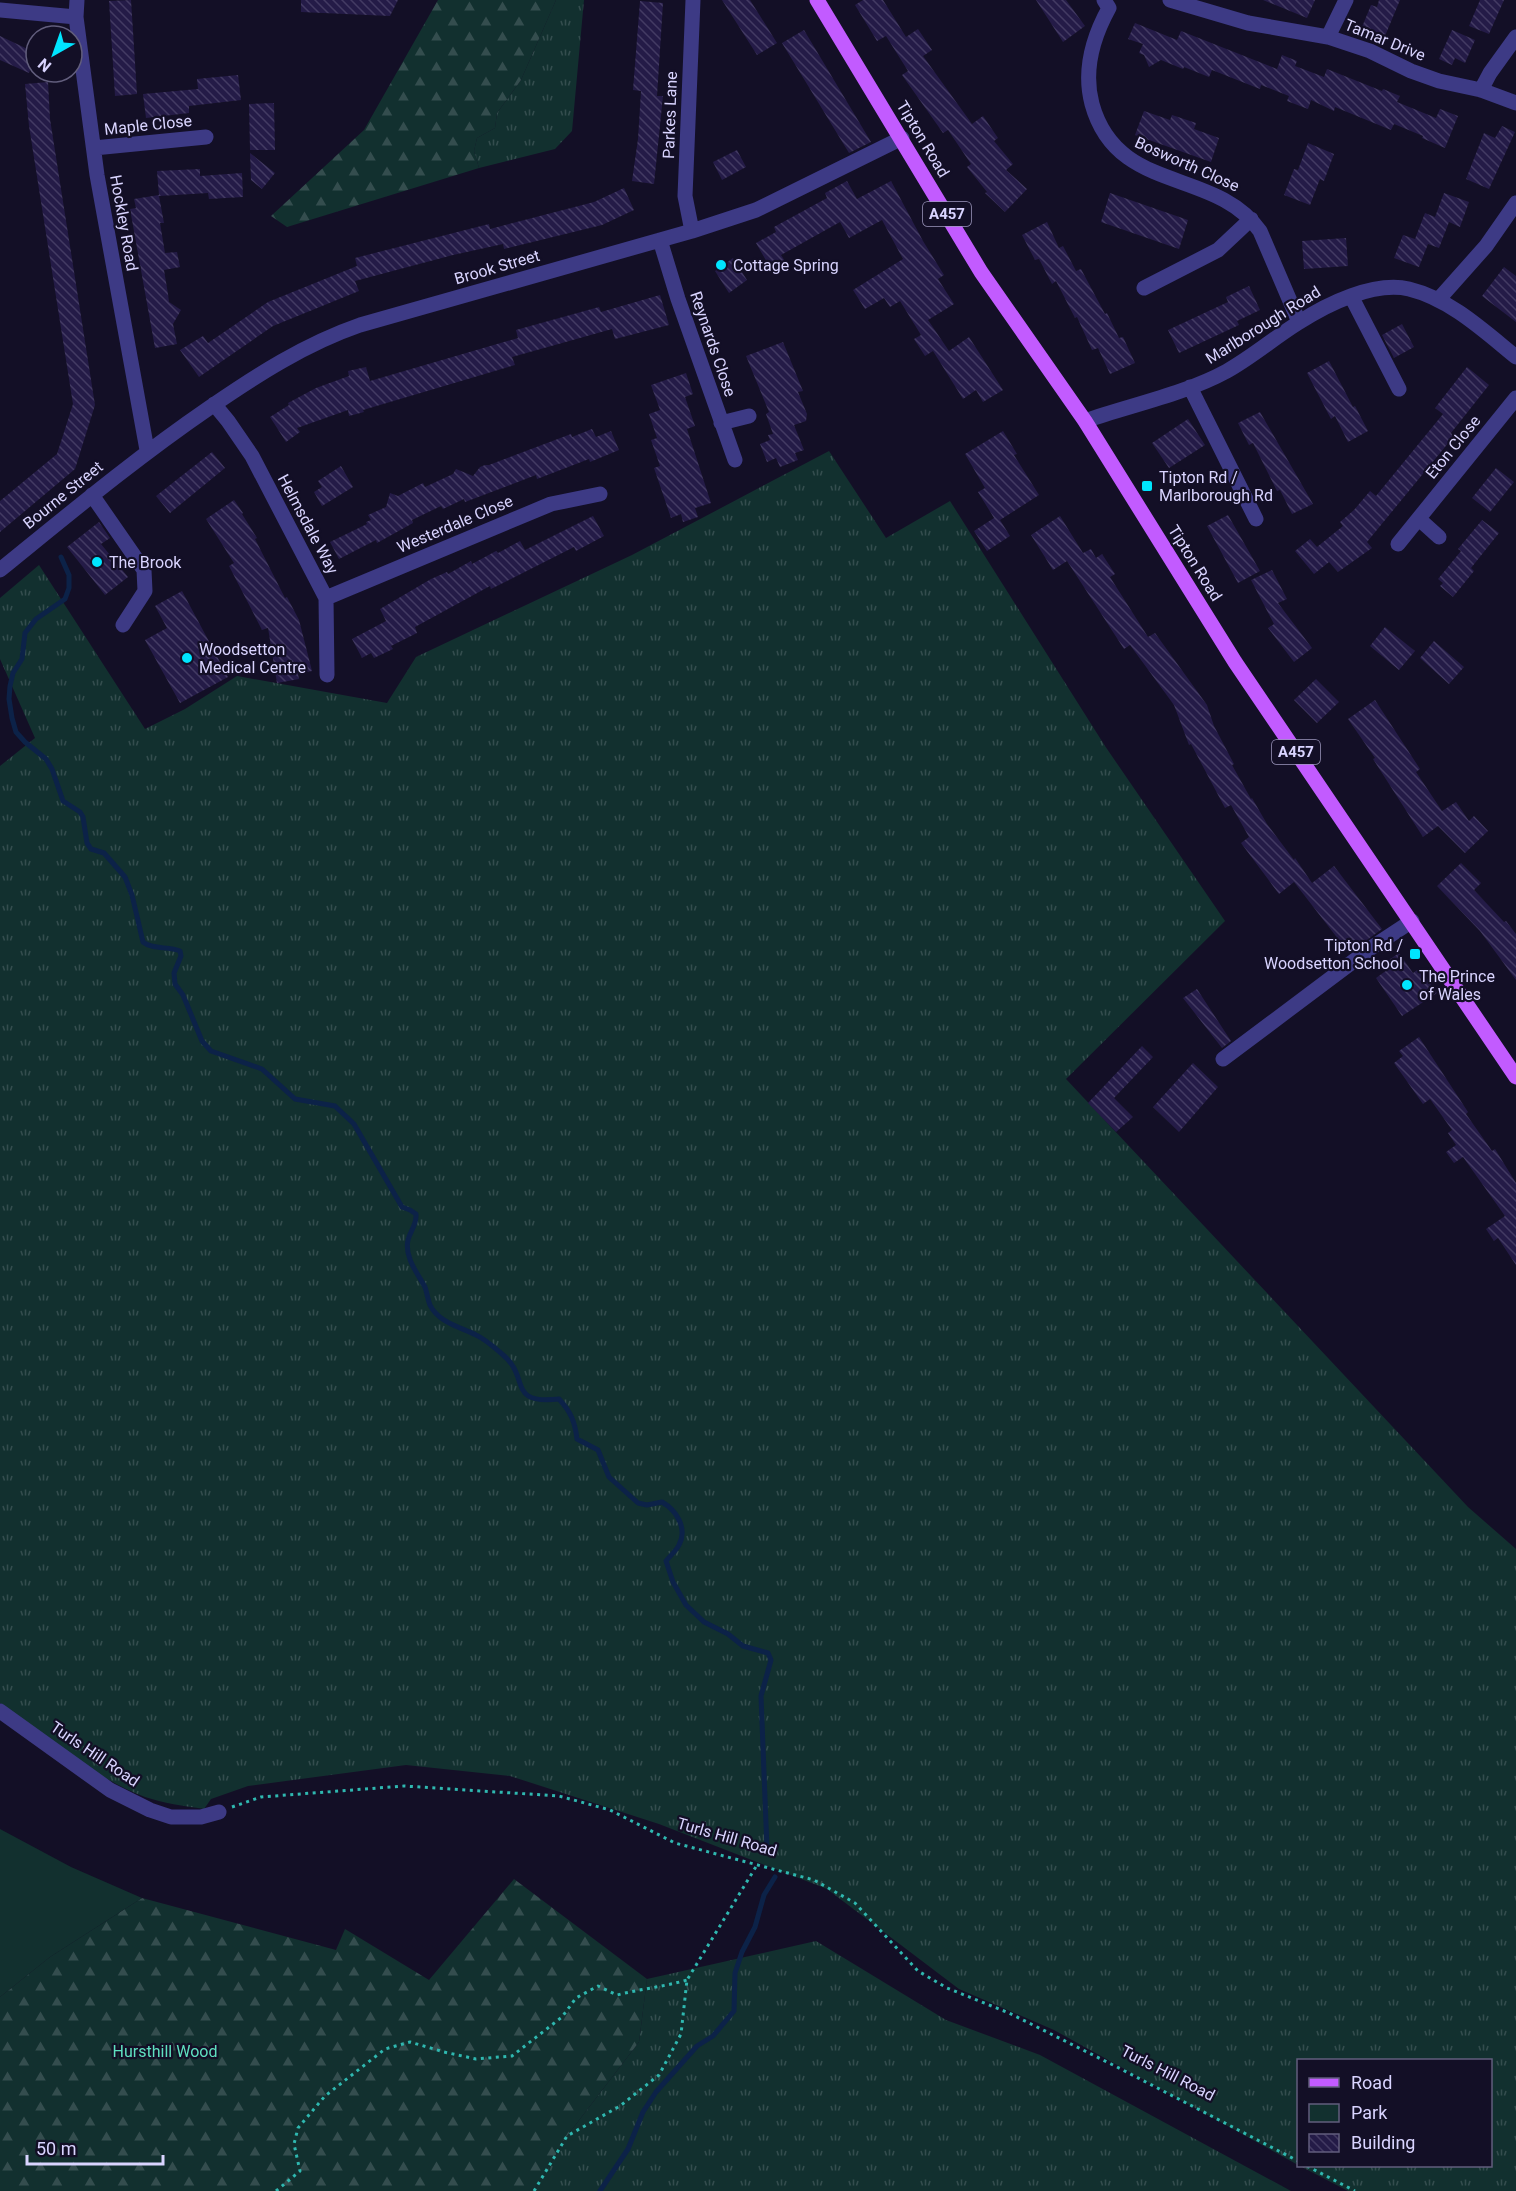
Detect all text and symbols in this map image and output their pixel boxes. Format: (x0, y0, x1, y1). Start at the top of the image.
street label: Tamar Drive (1342, 15, 1428, 65)
north arrow (24, 24, 84, 84)
text: N (34, 54, 55, 76)
street label: Parkes Lane (659, 71, 681, 159)
street label: Tipton Road (893, 97, 953, 181)
street label: Maple Close (103, 111, 193, 139)
street label: Bosworth Close (1132, 132, 1242, 196)
street label: Hockley Road (106, 173, 142, 273)
road number: A457 (923, 202, 971, 226)
street label: Brook Street (452, 246, 542, 288)
place label: Cottage Spring (733, 256, 839, 275)
marker: Cottage Spring (714, 258, 728, 272)
street label: Marlborough Road (1202, 282, 1324, 368)
street label: Reynards Close (686, 289, 740, 399)
street label: Eton Close (1422, 411, 1484, 483)
street label: Bourne Street (19, 457, 107, 533)
place label: Tipton Rd / Marlborough Rd (1159, 468, 1273, 505)
street label: Helmsdale Way (274, 471, 342, 578)
marker: Tipton Rd / Marlborough Rd (1140, 479, 1154, 493)
street label: Westerdale Close (394, 491, 516, 557)
street label: Tipton Road (1164, 521, 1226, 605)
place label: The Brook (109, 553, 182, 572)
marker: The Brook (90, 555, 104, 569)
place label: Woodsetton Medical Centre (199, 640, 306, 677)
marker: Woodsetton Medical Centre (180, 651, 194, 665)
road number: A457 (1272, 740, 1320, 764)
place label: Tipton Rd / Woodsetton School (1264, 936, 1403, 973)
marker: Tipton Rd / Woodsetton School (1408, 947, 1422, 961)
place label: The Prince of Wales (1419, 967, 1495, 1004)
marker: The Prince of Wales (1400, 978, 1414, 992)
street label: Turls Hill Road (47, 1717, 143, 1791)
street label: Turls Hill Road (675, 1814, 779, 1860)
street label: Turls Hill Road (1118, 2041, 1218, 2105)
park label: Hursthill Wood (113, 2042, 217, 2061)
legend (1297, 2059, 1492, 2167)
text: Road (1351, 2072, 1392, 2093)
text: Park (1351, 2102, 1388, 2123)
scale bar (27, 2128, 164, 2166)
text: Building (1351, 2132, 1415, 2153)
text: 50 m (36, 2138, 76, 2159)

